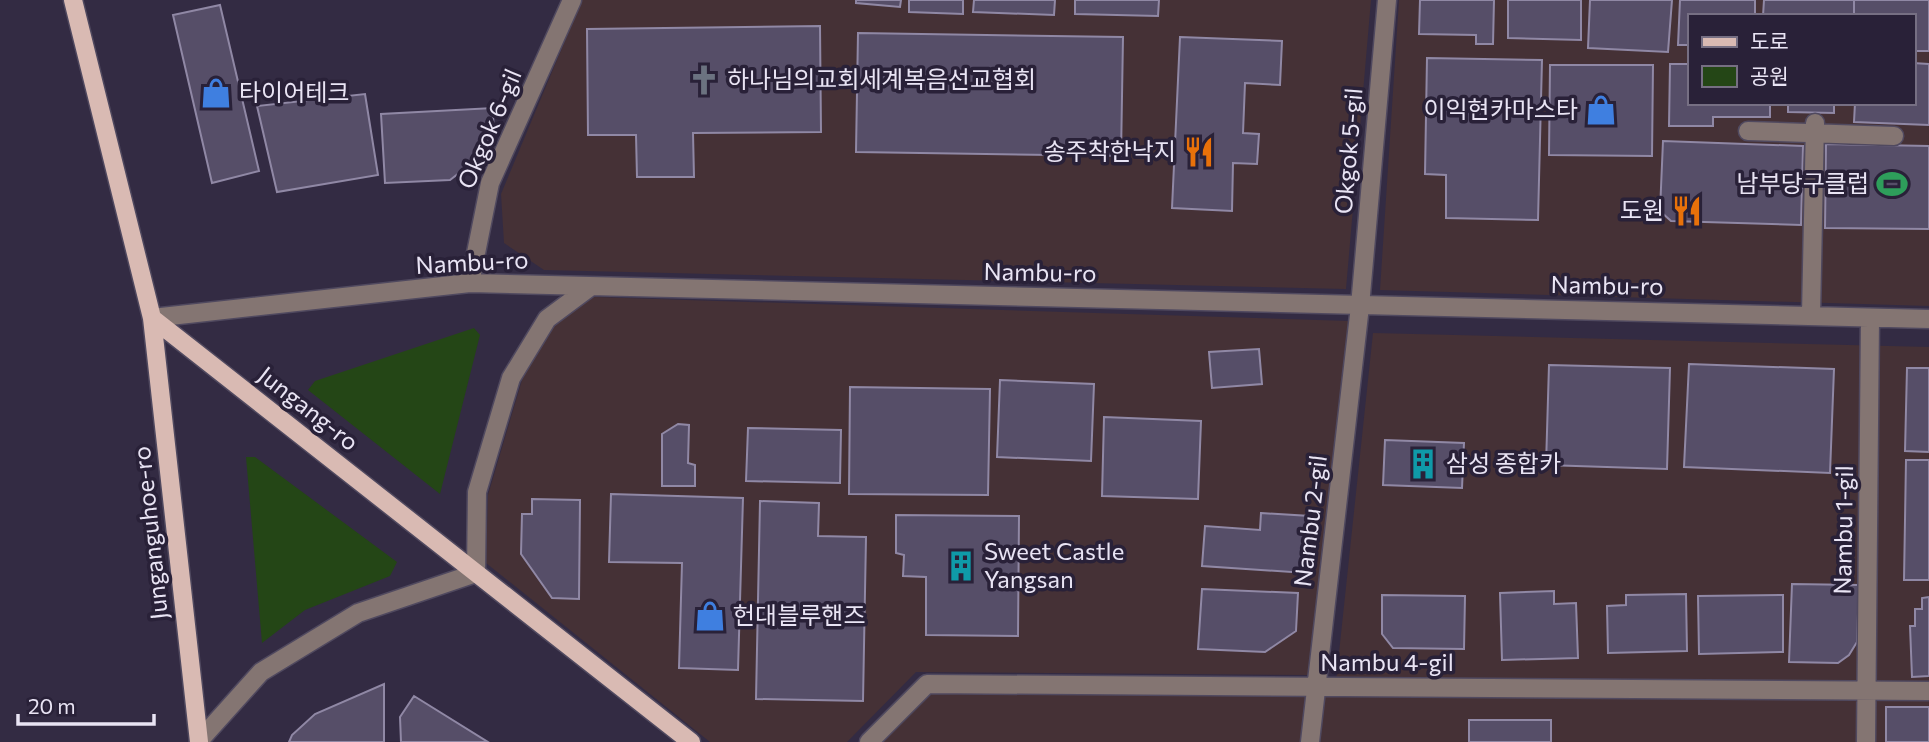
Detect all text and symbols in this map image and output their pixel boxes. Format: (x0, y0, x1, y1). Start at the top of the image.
legend (1688, 14, 1915, 105)
text: 도로 (1750, 28, 1789, 53)
church icon: 하나님의교회세계복음선교협회 (687, 63, 721, 97)
text: 공원 (1750, 63, 1789, 88)
street label: Okgok 6-gil (450, 64, 527, 193)
place label: 하나님의교회세계복음선교협회 (727, 64, 1036, 93)
shop icon: 타이어테크 (199, 76, 233, 110)
place label: 타이어테크 (239, 77, 349, 106)
street label: Okgok 5-gil (1328, 87, 1367, 215)
shop icon: 이익현카마스타 (1584, 93, 1618, 127)
place label: 이익현카마스타 (1423, 94, 1578, 123)
restaurant icon: 송주착한낙지 (1182, 135, 1216, 169)
place label: 송주착한낙지 (1044, 136, 1176, 165)
sports icon: 남부당구클럽 (1875, 167, 1909, 201)
place label: 남부당구클럽 (1737, 168, 1869, 197)
restaurant icon: 도원 (1670, 194, 1704, 228)
place label: 도원 (1620, 195, 1664, 224)
street label: Nambu-ro (415, 244, 529, 279)
street label: Nambu-ro (983, 256, 1097, 287)
street label: Nambu-ro (1550, 269, 1664, 300)
street label: Jungang-ro (253, 360, 365, 456)
street label: Junganguhoe-ro (126, 445, 173, 621)
building icon: 삼성 종합카 (1406, 447, 1440, 481)
place label: 삼성 종합카 (1446, 448, 1561, 477)
street label: Nambu 2-gil (1287, 453, 1332, 588)
street label: Nambu 1-gil (1827, 465, 1858, 595)
place label: Sweet Castle Yangsan (984, 536, 1124, 593)
building icon: Sweet Castle Yangsan (944, 549, 978, 583)
shop icon: 헌대블루핸즈 (693, 599, 727, 633)
place label: 헌대블루핸즈 (733, 600, 865, 629)
street label: Nambu 4-gil (1320, 647, 1454, 676)
scale bar (18, 682, 154, 726)
text: 20 m (28, 693, 76, 718)

